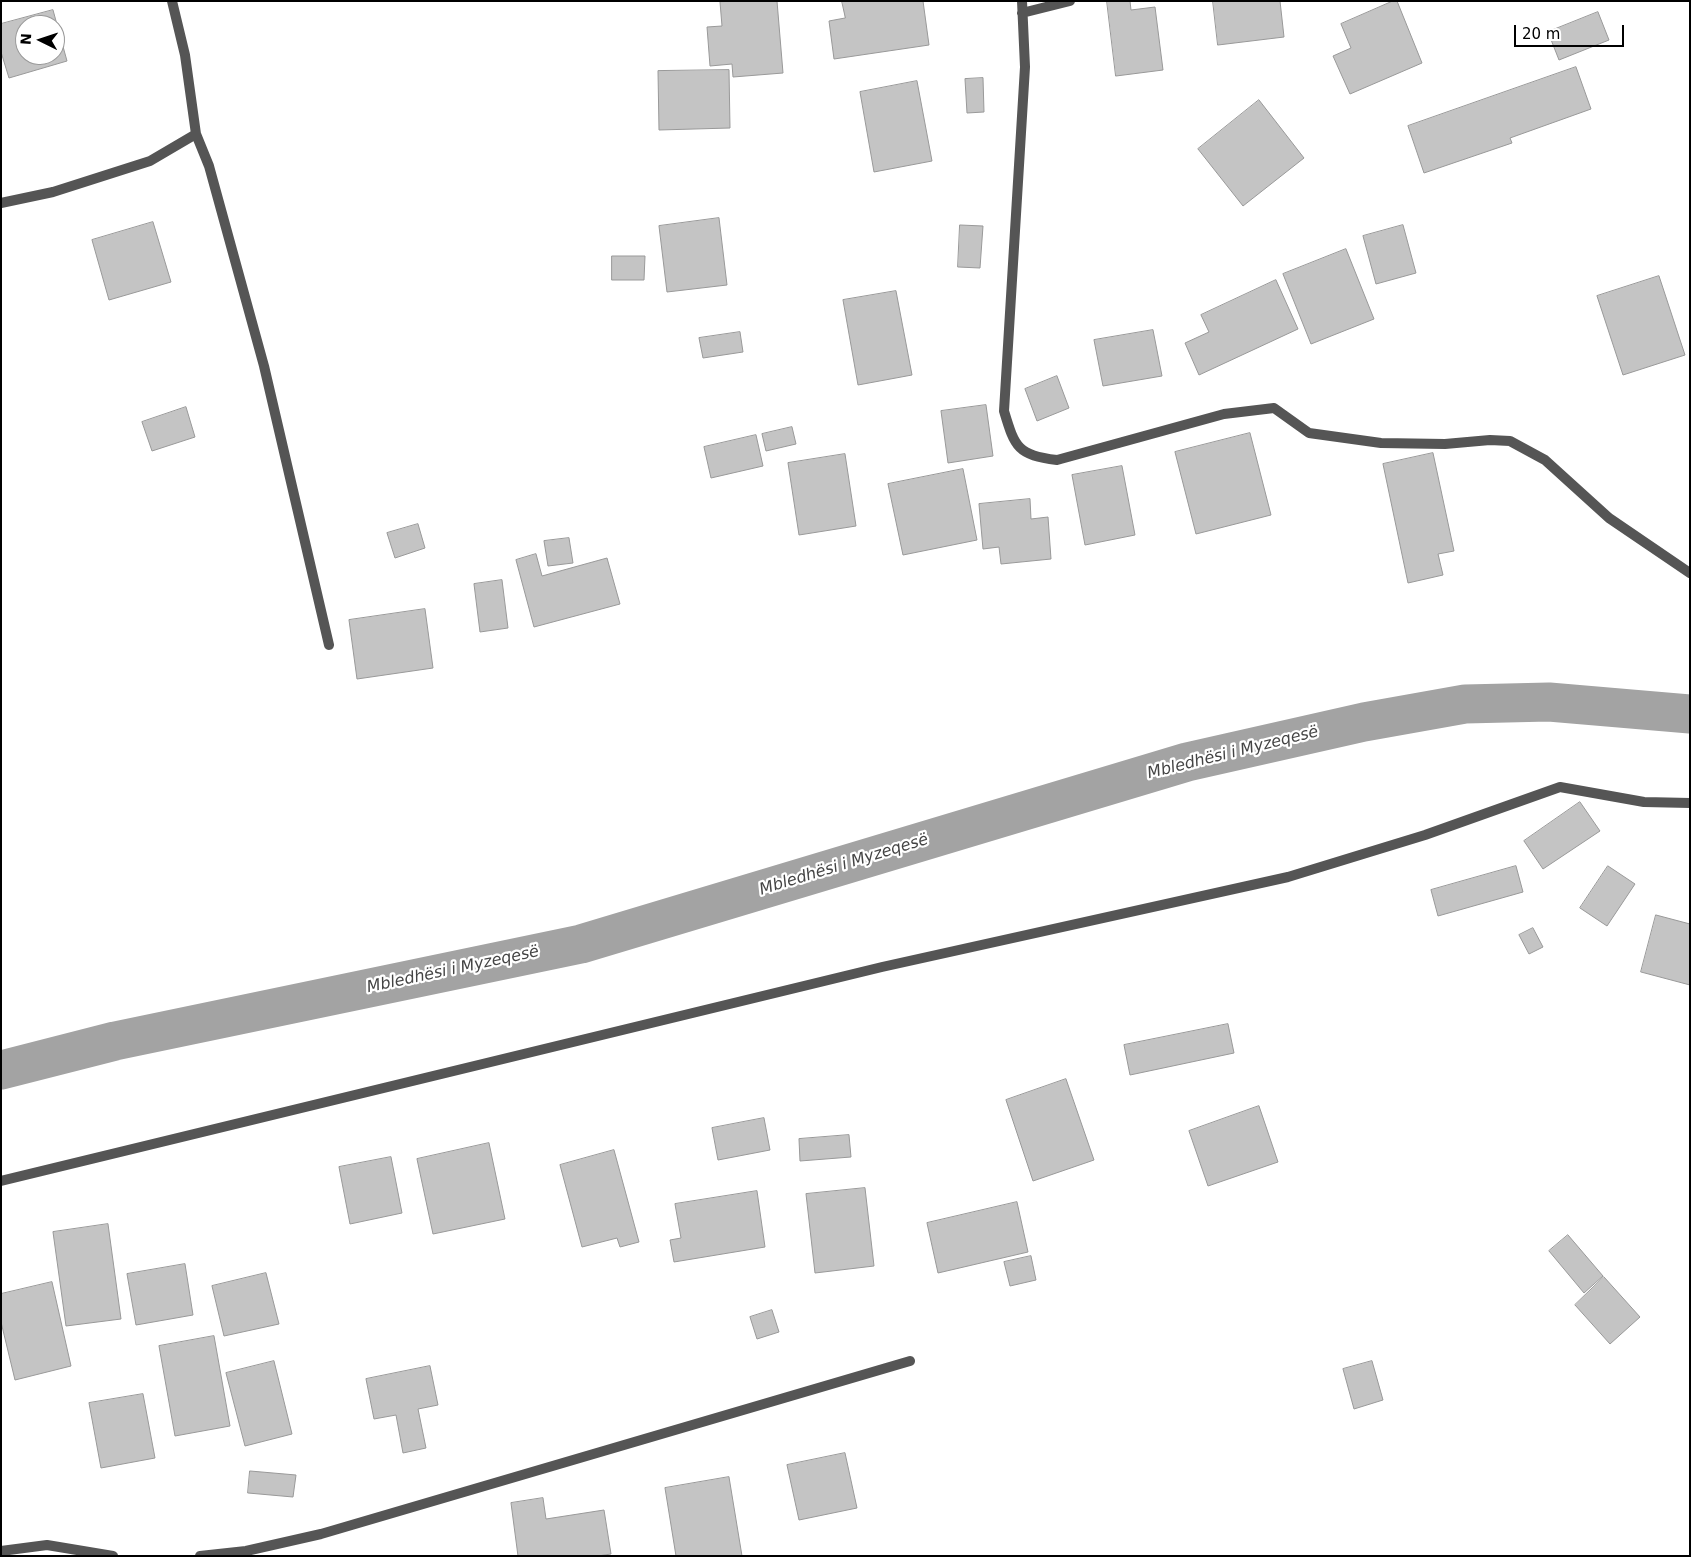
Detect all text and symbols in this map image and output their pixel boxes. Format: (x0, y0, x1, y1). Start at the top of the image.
north arrow (15, 15, 65, 65)
scale bar (1516, 15, 1626, 47)
text: 20 m (1522, 25, 1560, 43)
text: N (18, 33, 34, 45)
water label: Mbledhësi i Myzeqesë (1146, 722, 1320, 784)
water label: Mbledhësi i Myzeqesë (757, 830, 931, 900)
water label: Mbledhësi i Myzeqesë (365, 942, 541, 998)

